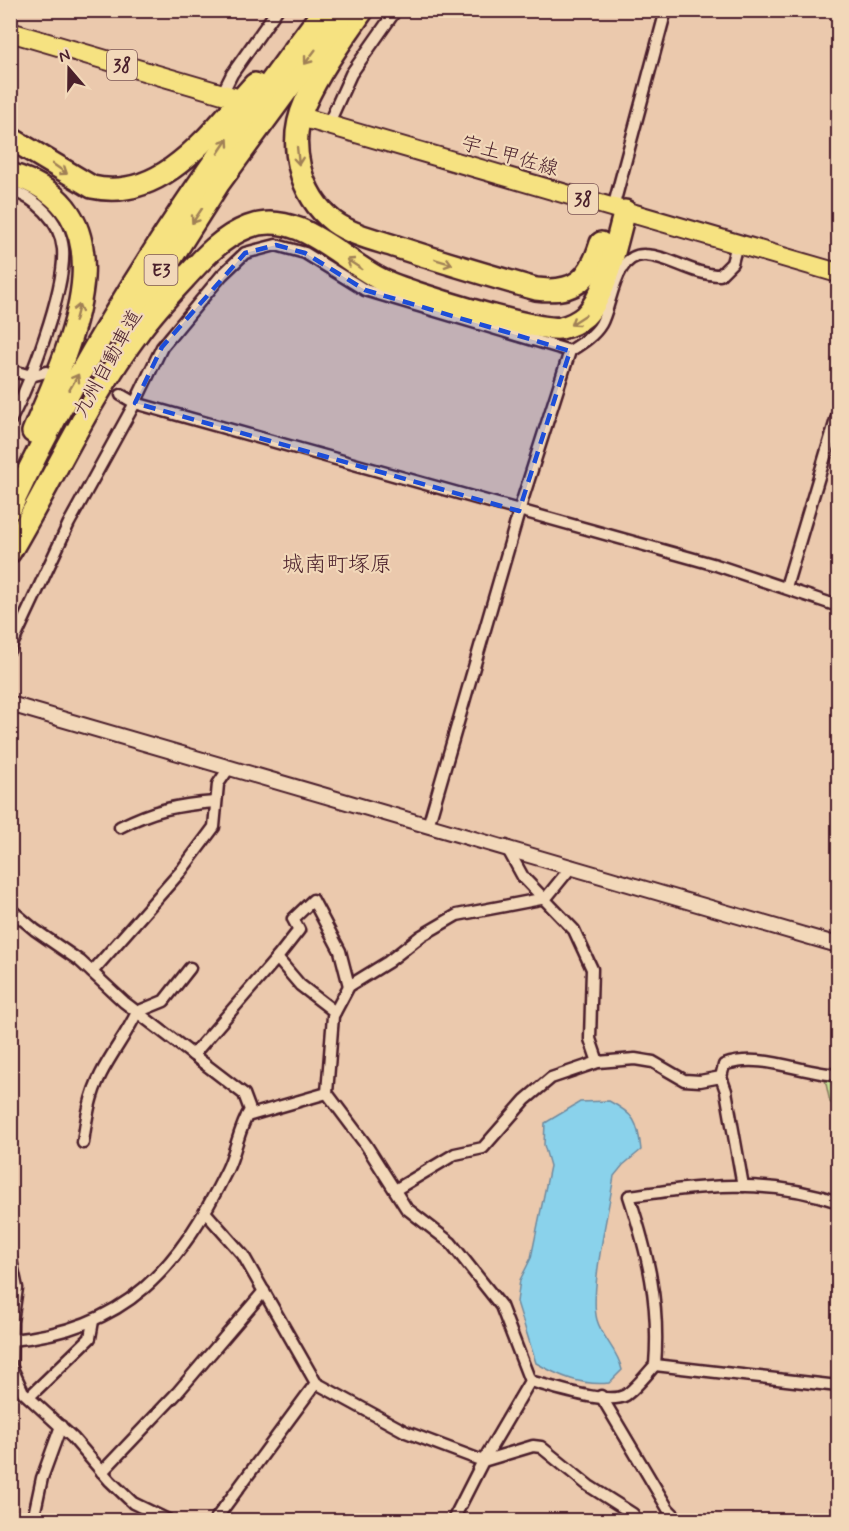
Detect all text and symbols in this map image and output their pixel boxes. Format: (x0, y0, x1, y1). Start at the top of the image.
north arrow (39, 39, 99, 99)
text: N (56, 45, 73, 68)
one-way arrow (304, 49, 317, 65)
road number: 38 (107, 50, 137, 80)
street label: 宇土甲佐線 (458, 130, 561, 183)
one-way arrow (218, 138, 230, 155)
one-way arrow (293, 146, 304, 166)
one-way arrow (51, 163, 68, 175)
road number: 38 (568, 184, 598, 214)
one-way arrow (191, 207, 203, 224)
road number: E3 (144, 255, 178, 285)
one-way arrow (434, 257, 453, 268)
one-way arrow (346, 258, 363, 270)
one-way arrow (71, 304, 83, 323)
street label: 九州自動車道 (67, 305, 149, 423)
one-way arrow (569, 313, 586, 326)
one-way arrow (69, 373, 80, 391)
district label: 城南町塚原 (282, 551, 392, 579)

